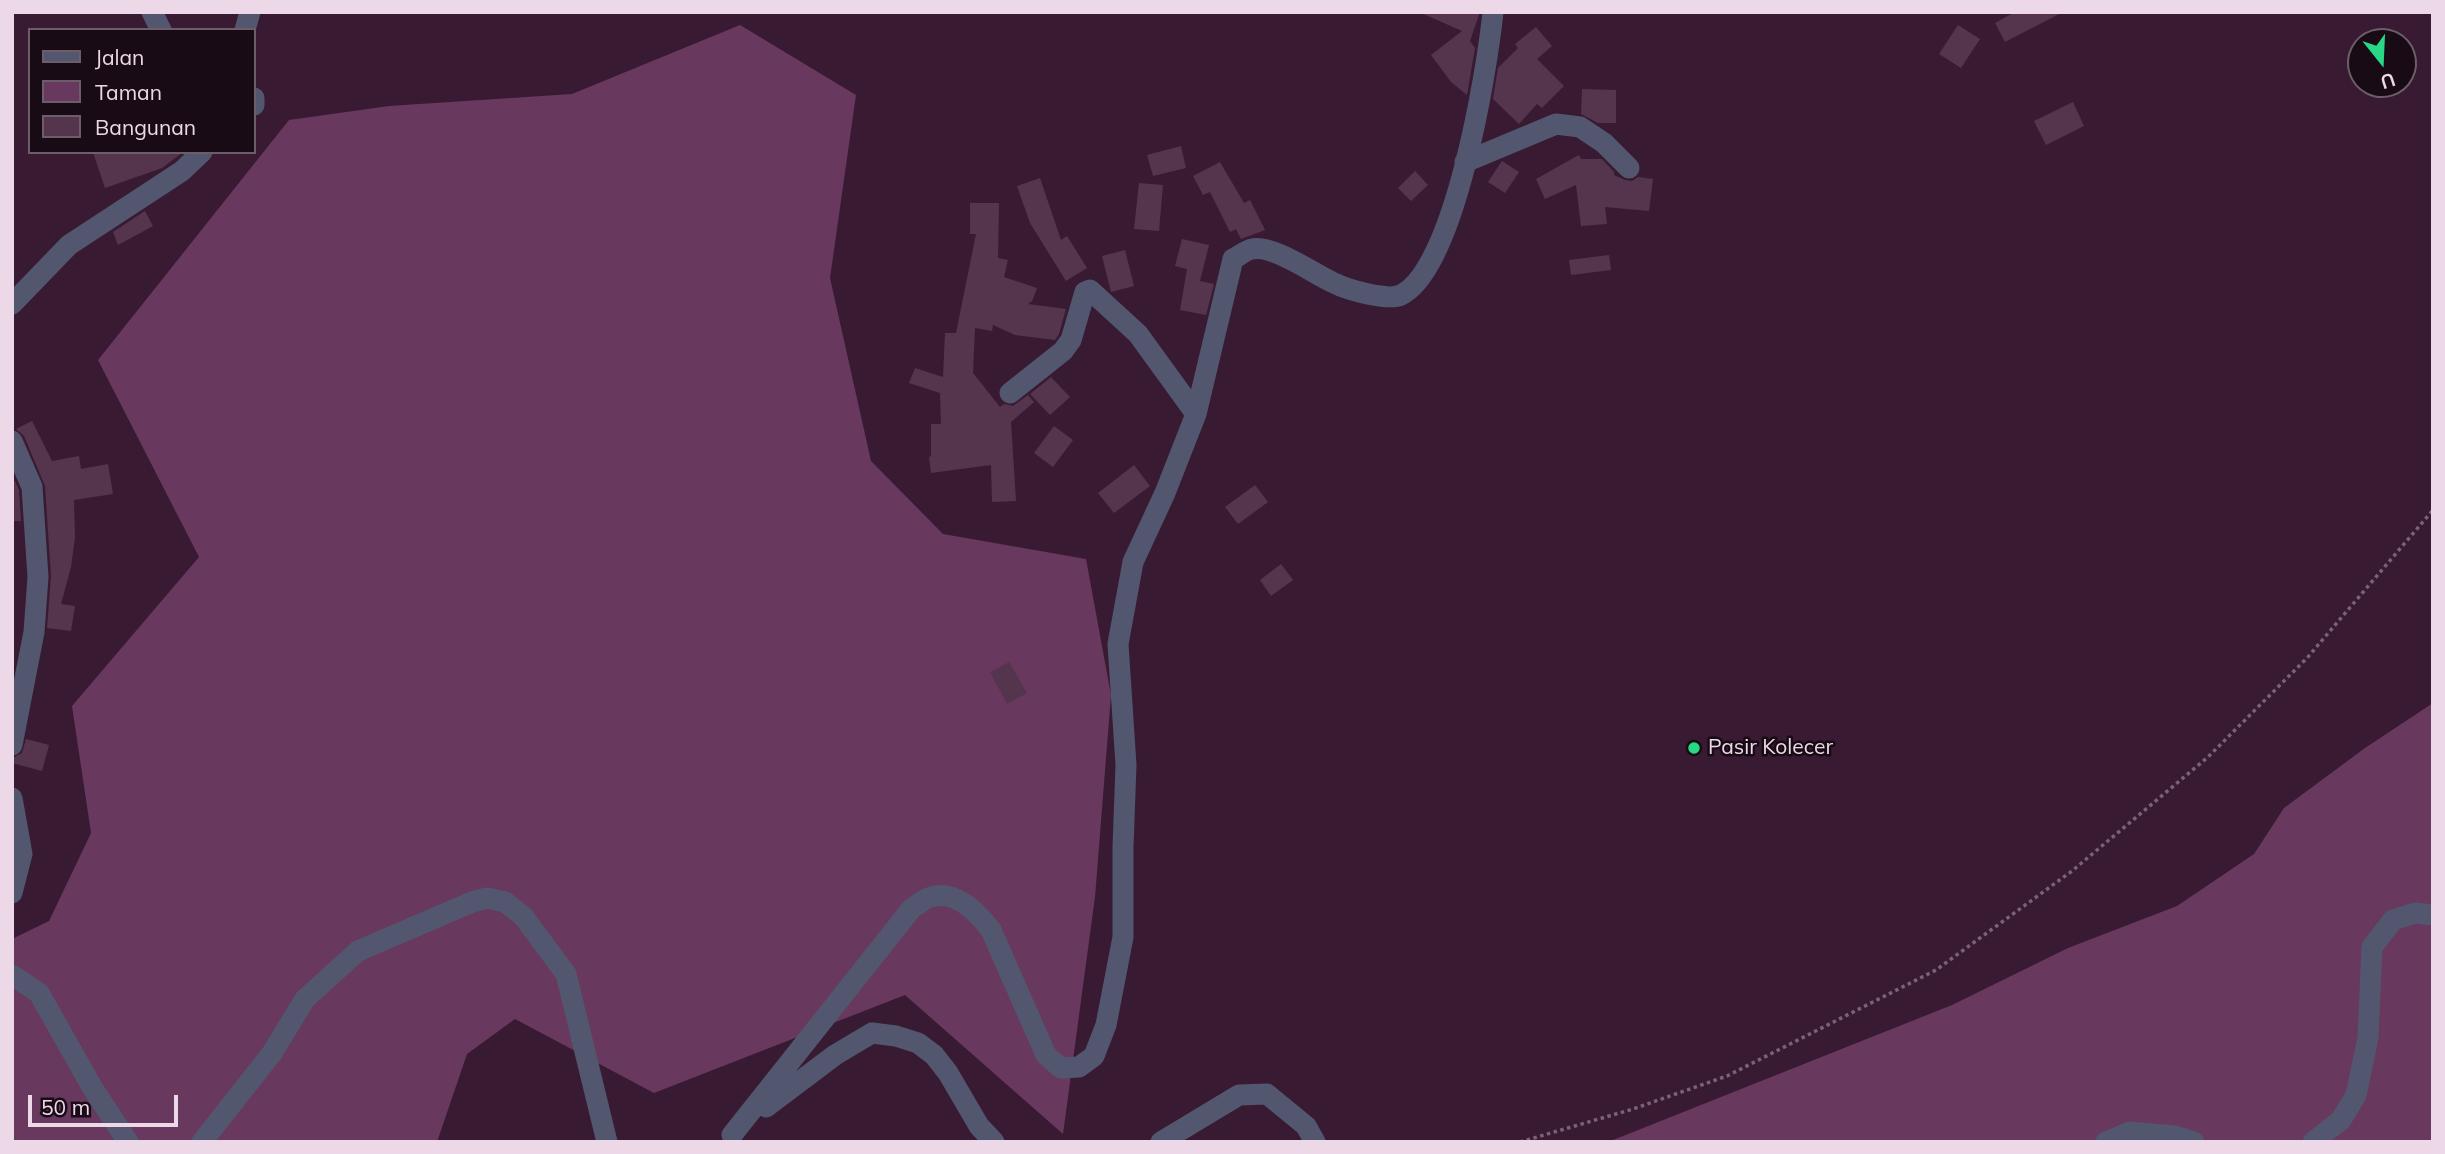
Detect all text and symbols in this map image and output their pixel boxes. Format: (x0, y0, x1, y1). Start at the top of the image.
legend (28, 28, 256, 154)
north arrow (2347, 28, 2417, 98)
text: Jalan (95, 44, 144, 70)
text: U (2377, 67, 2398, 95)
text: Taman (95, 79, 162, 105)
text: Bangunan (95, 114, 196, 140)
place label: Pasir Kolecer (1708, 735, 1833, 761)
marker: Pasir Kolecer (1686, 740, 1702, 756)
scale bar (32, 1080, 182, 1124)
text: 50 m (41, 1094, 90, 1120)

